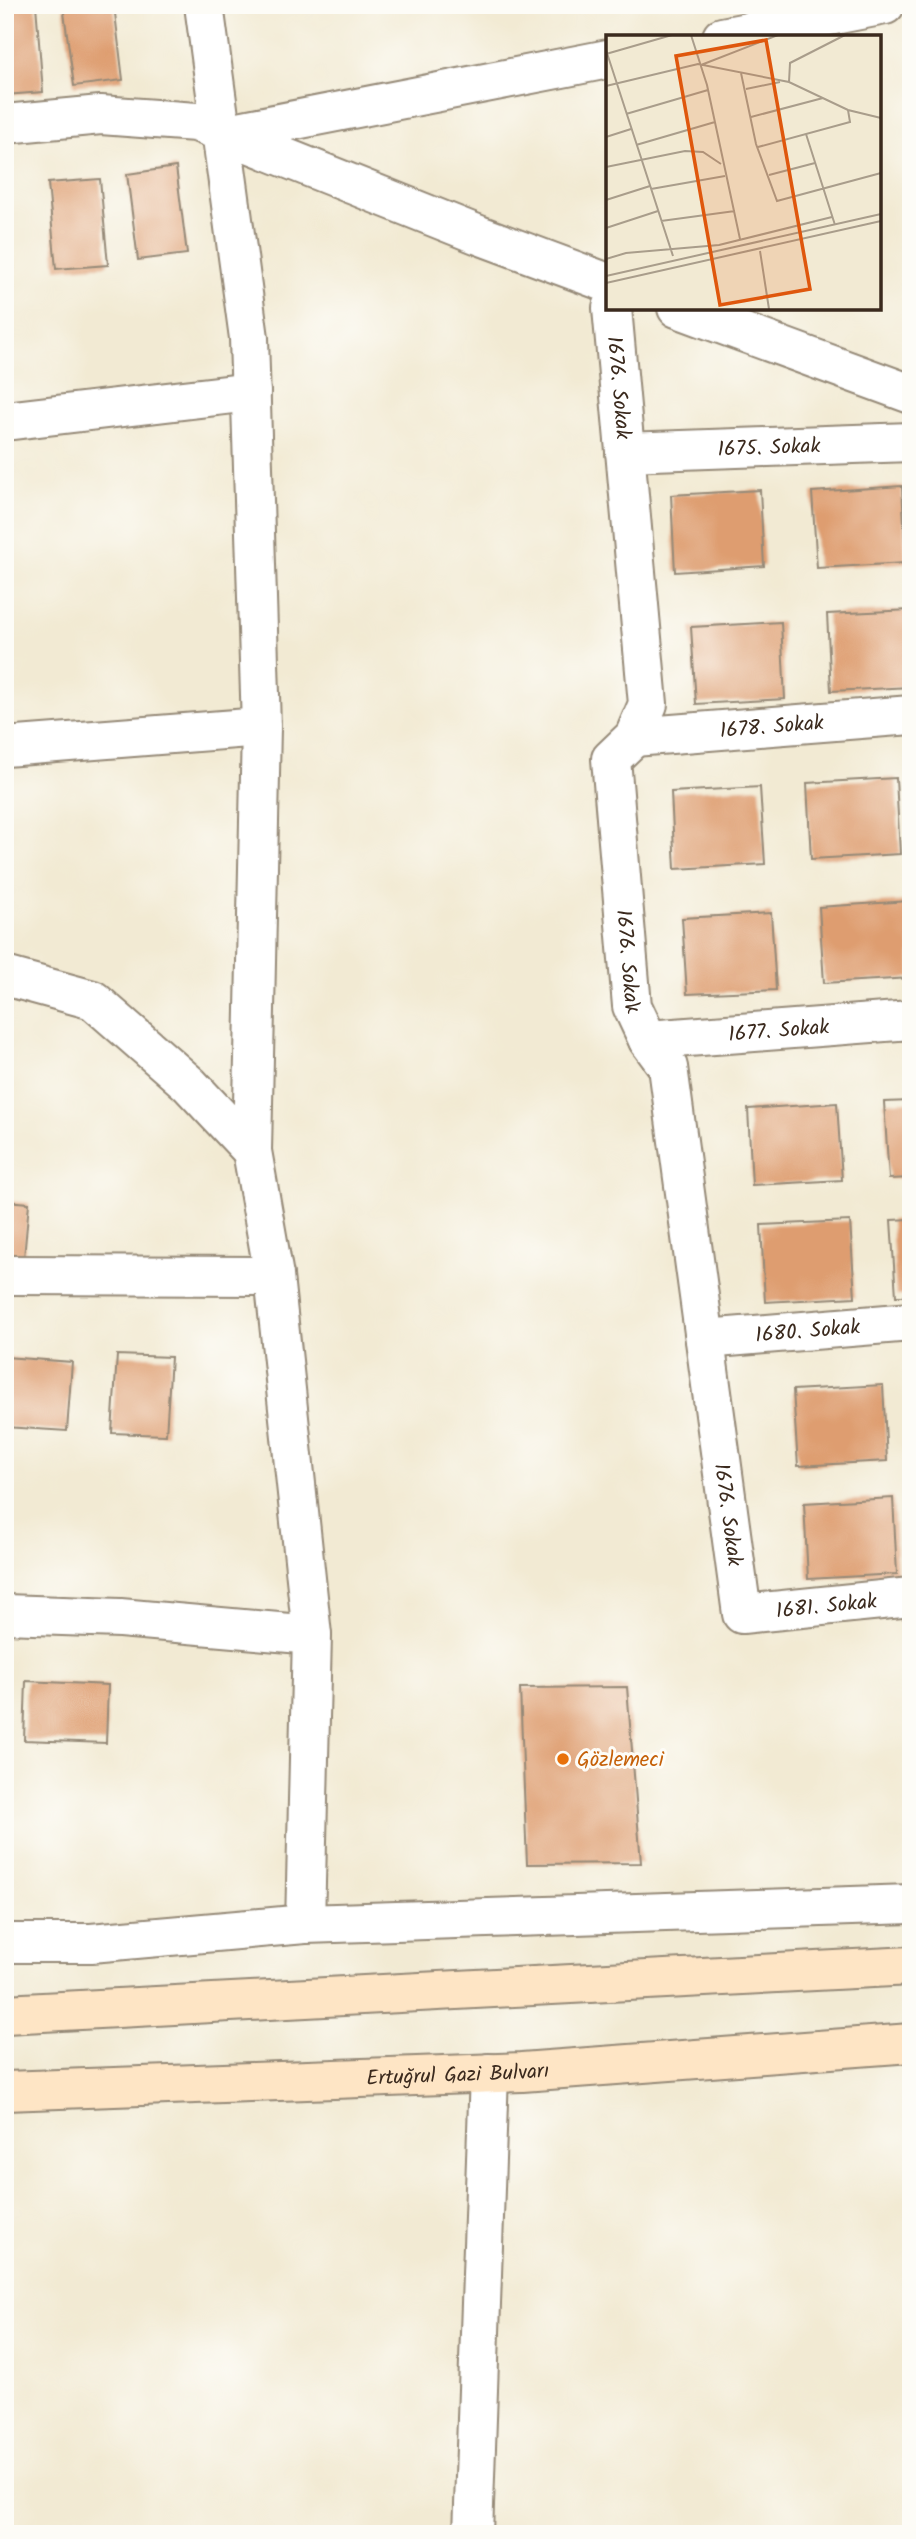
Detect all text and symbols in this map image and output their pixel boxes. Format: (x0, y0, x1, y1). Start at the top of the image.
inset map (606, 35, 881, 310)
street label: 1676. Sokak (597, 335, 639, 441)
street label: 1675. Sokak (717, 430, 821, 467)
street label: 1678. Sokak (718, 707, 825, 748)
street label: 1676. Sokak (606, 908, 648, 1020)
street label: 1677. Sokak (727, 1011, 831, 1052)
street label: 1680. Sokak (754, 1311, 862, 1353)
street label: 1676. Sokak (704, 1461, 750, 1568)
street label: 1681. Sokak (774, 1586, 879, 1629)
place label: Gözlemeci (577, 1744, 665, 1777)
marker: Gözlemeci (555, 1751, 571, 1767)
street label: Ertuğrul Gazi Bulvarı (366, 2055, 551, 2096)

